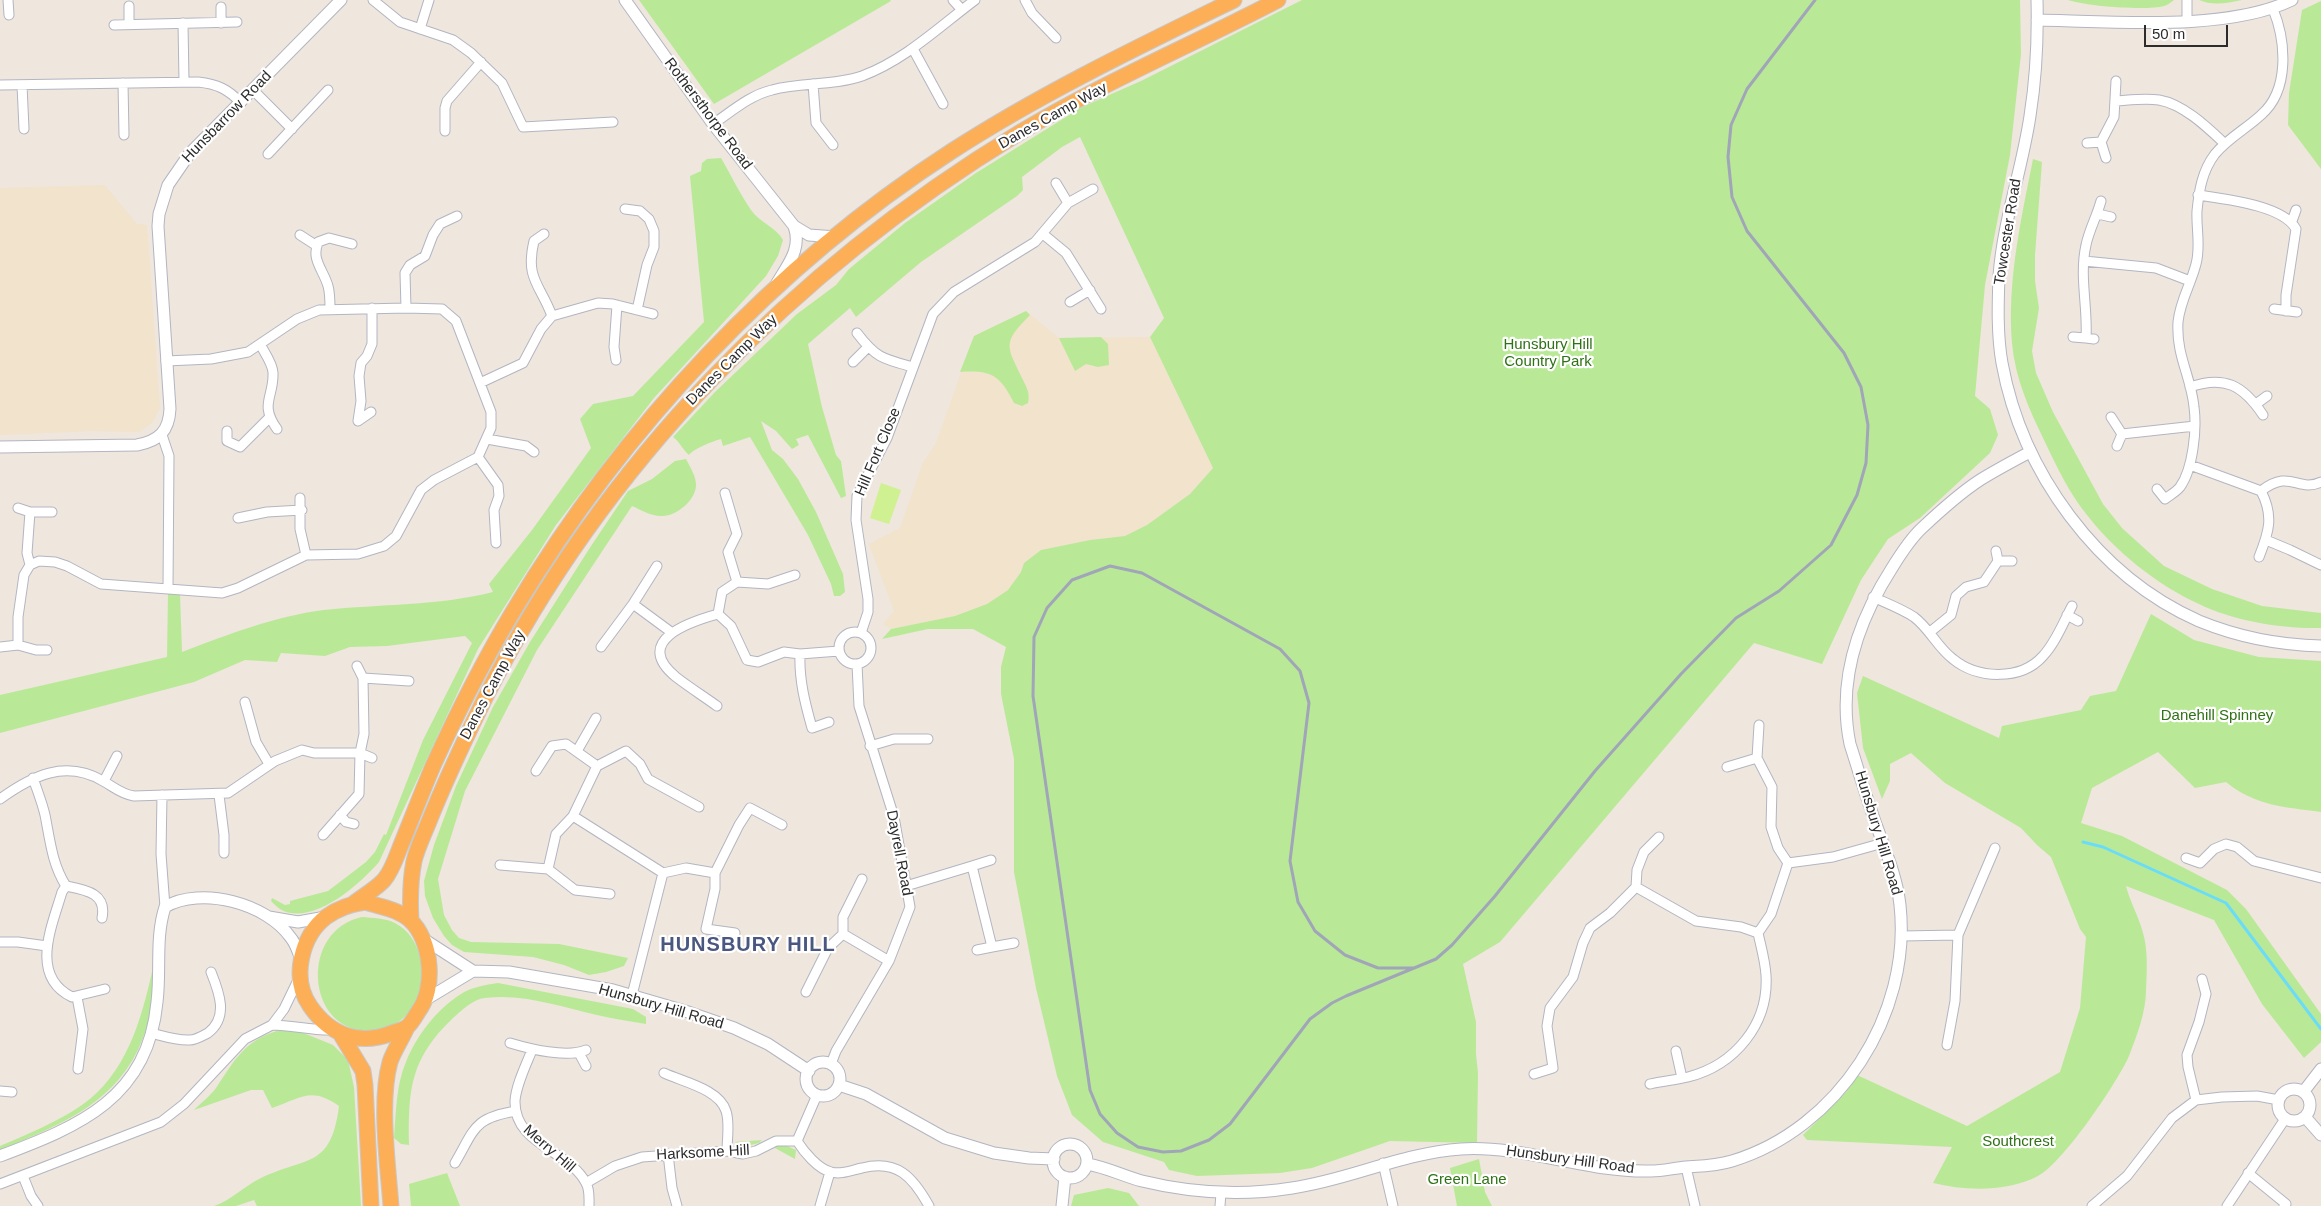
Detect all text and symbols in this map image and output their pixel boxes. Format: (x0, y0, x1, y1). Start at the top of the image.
scale bar (2146, 15, 2230, 47)
text: 50 m (2152, 25, 2185, 42)
street label: Rothersthorpe Road (660, 55, 756, 173)
street label: Hunsbarrow Road (179, 67, 275, 167)
street label: Danes Camp Way (996, 79, 1110, 153)
street label: Towcester Road (1991, 177, 2025, 287)
street label: Danes Camp Way (683, 311, 781, 409)
park label: Hunsbury Hill Country Park (1503, 336, 1593, 371)
street label: Hill Fort Close (851, 405, 905, 499)
street label: Danes Camp Way (457, 627, 529, 743)
park label: Danehill Spinney (2161, 707, 2273, 725)
street label: Hunsbury Hill Road (1851, 769, 1905, 897)
street label: Dayrell Road (882, 809, 916, 897)
district label: HUNSBURY HILL (659, 933, 837, 957)
street label: Hunsbury Hill Road (596, 981, 726, 1033)
street label: Merry Hill (519, 1121, 579, 1177)
park label: Southcrest (1982, 1133, 2054, 1151)
street label: Harksome Hill (656, 1142, 750, 1164)
street label: Hunsbury Hill Road (1505, 1142, 1635, 1178)
park label: Green Lane (1427, 1171, 1507, 1189)

